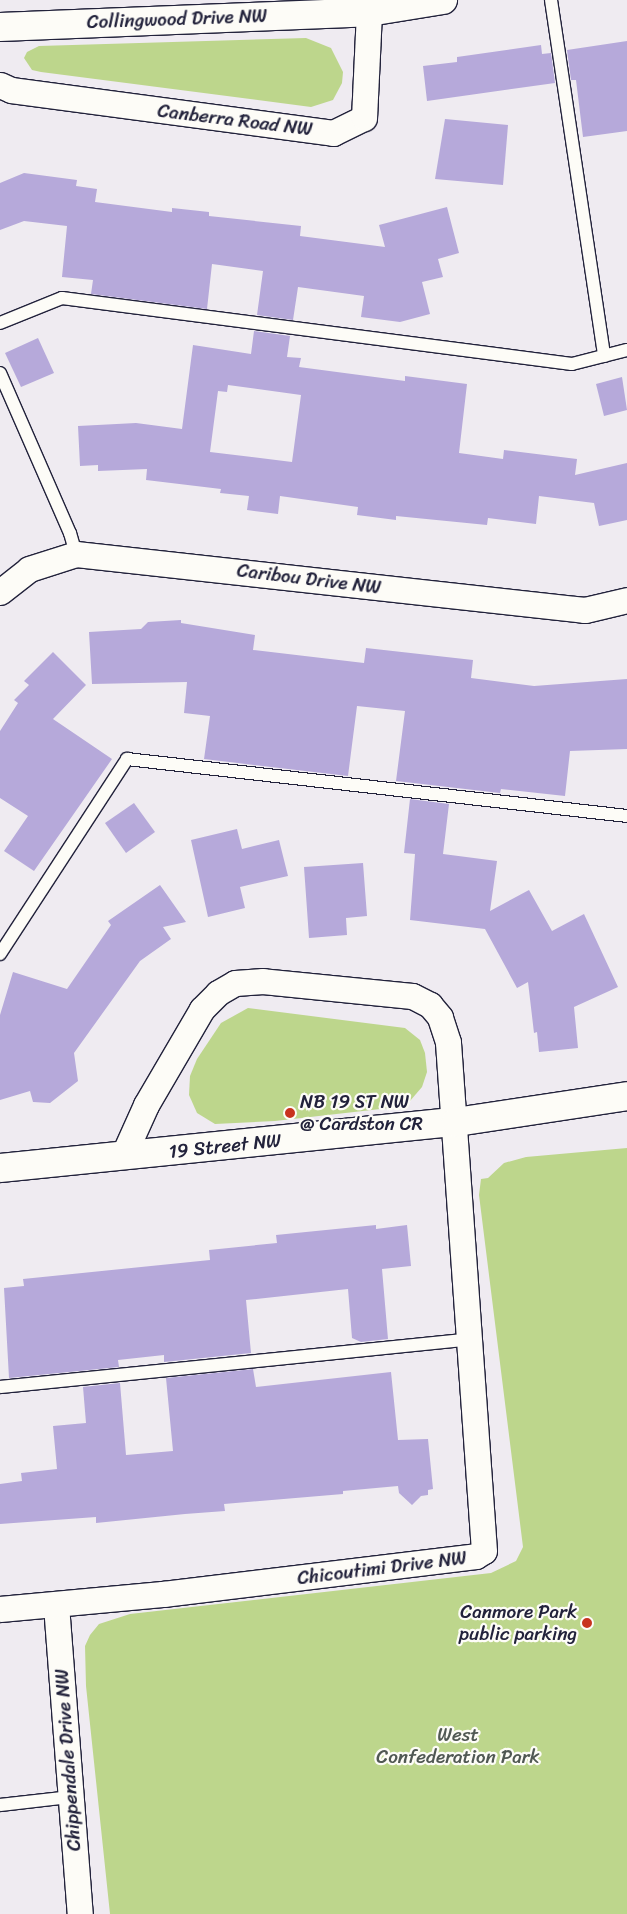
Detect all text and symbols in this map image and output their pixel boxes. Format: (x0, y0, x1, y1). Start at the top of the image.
street label: Collingwood Drive NW (86, 4, 268, 34)
street label: Canberra Road NW (157, 99, 313, 141)
street label: Caribou Drive NW (236, 559, 382, 599)
place label: NB 19 ST NW @ Cardston CR (300, 1091, 423, 1135)
marker: NB 19 ST NW @ Cardston CR (284, 1107, 296, 1119)
street label: 19 Street NW (168, 1129, 282, 1163)
street label: Chicoutimi Drive NW (296, 1546, 468, 1590)
place label: Canmore Park public parking (459, 1601, 577, 1645)
marker: Canmore Park public parking (581, 1617, 593, 1629)
street label: Chippendale Drive NW (50, 1668, 86, 1852)
park label: West Confederation Park (376, 1724, 540, 1768)

